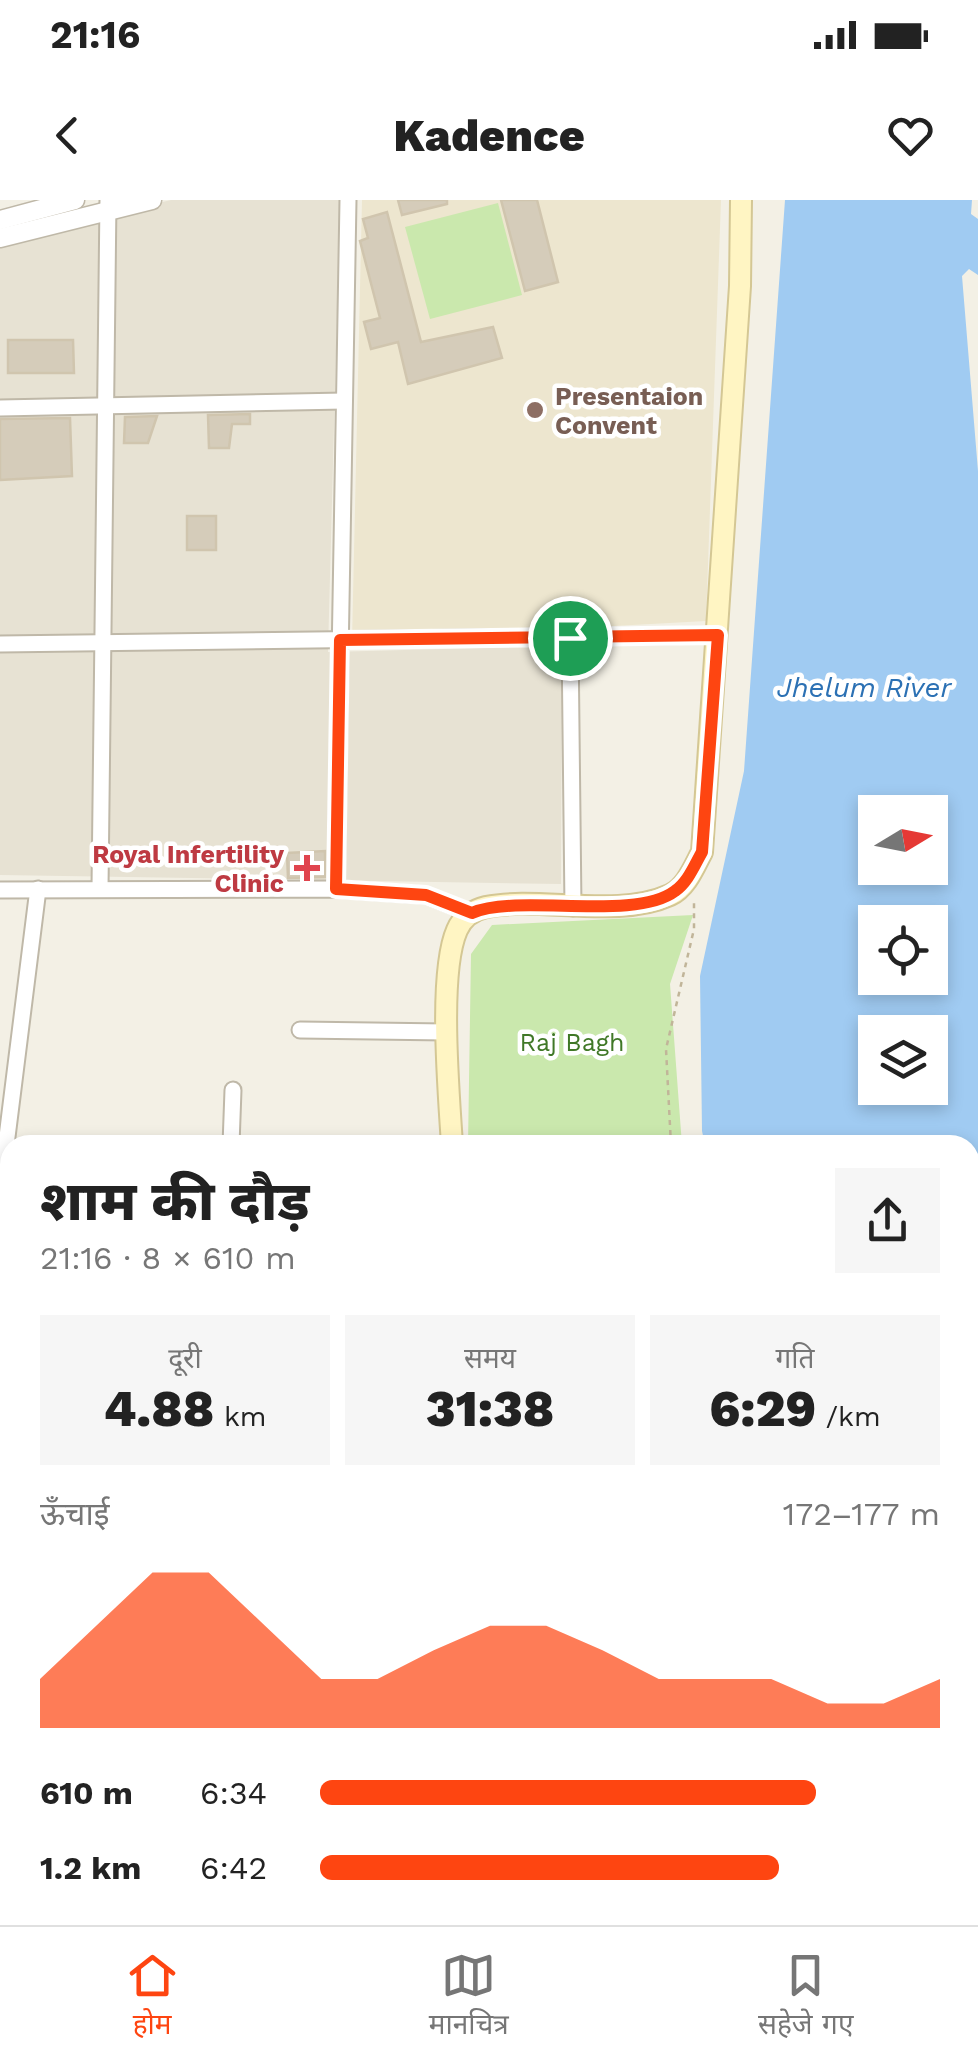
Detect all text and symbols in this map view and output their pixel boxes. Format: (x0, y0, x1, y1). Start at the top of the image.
text: 21:16 (50, 13, 140, 57)
icon: back (40, 108, 95, 163)
icon: heart (883, 108, 938, 163)
text: Kadence (393, 109, 585, 162)
place label: Presentaion Convent (555, 382, 703, 440)
marker: Presentaion Convent (524, 399, 546, 421)
pin (528, 596, 613, 681)
icon: arrive (543, 611, 598, 666)
water label: Jhelum River (777, 671, 953, 704)
north arrow (858, 795, 948, 885)
map controls (858, 795, 948, 1105)
place label: Royal Infertility Clinic (92, 840, 285, 898)
marker: Royal Infertility Clinic (294, 855, 320, 881)
button: locate (858, 905, 948, 995)
button: layers (858, 1015, 948, 1105)
park label: Raj Bagh (519, 1028, 625, 1057)
button: share (835, 1168, 940, 1273)
text: शाम की दौड़ (40, 1169, 309, 1233)
text: 21:16 · 8 × 610 m (40, 1239, 296, 1277)
text: दूरी (168, 1342, 202, 1375)
text: समय (464, 1342, 516, 1375)
text: गति (776, 1342, 814, 1375)
text: 4.88 (103, 1379, 214, 1438)
text: 31:38 (426, 1379, 554, 1438)
text: 6:29 (709, 1379, 816, 1438)
text: km (214, 1400, 267, 1433)
text: /km (816, 1400, 881, 1433)
text: ऊँचाई (40, 1495, 109, 1533)
text: 172–177 m (783, 1495, 940, 1533)
text: 610 m (40, 1774, 133, 1812)
text: 6:34 (200, 1774, 267, 1812)
text: 1.2 km (40, 1849, 141, 1887)
text: 6:42 (200, 1849, 267, 1887)
tab: होम (125, 1948, 180, 2045)
tab: मानचित्र (429, 1948, 509, 2045)
tab: सहेजे गए (758, 1948, 853, 2045)

